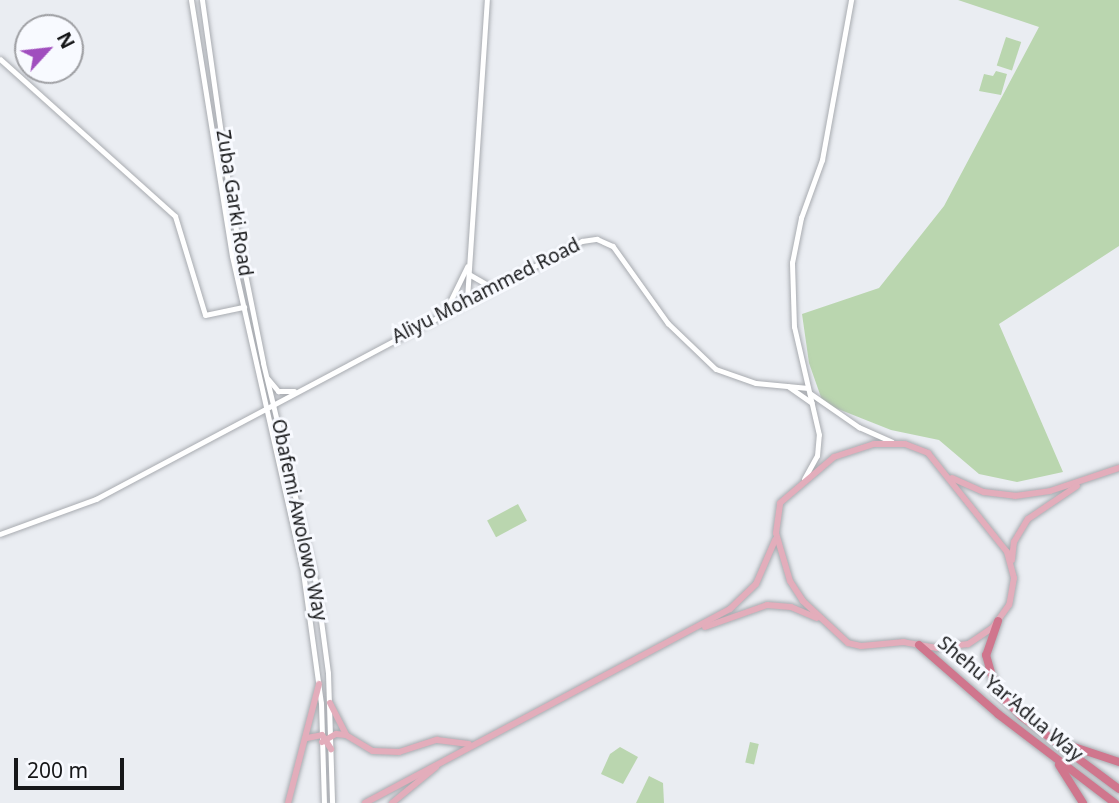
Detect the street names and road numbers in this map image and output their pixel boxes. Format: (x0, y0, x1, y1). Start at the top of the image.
street label: Zuba Garki Road (211, 128, 257, 278)
street label: Aliyu Mohammed Road (388, 234, 584, 348)
street label: Obafemi Awolowo Way (266, 417, 332, 623)
street label: Shehu Yar'Adua Way (933, 632, 1087, 766)

